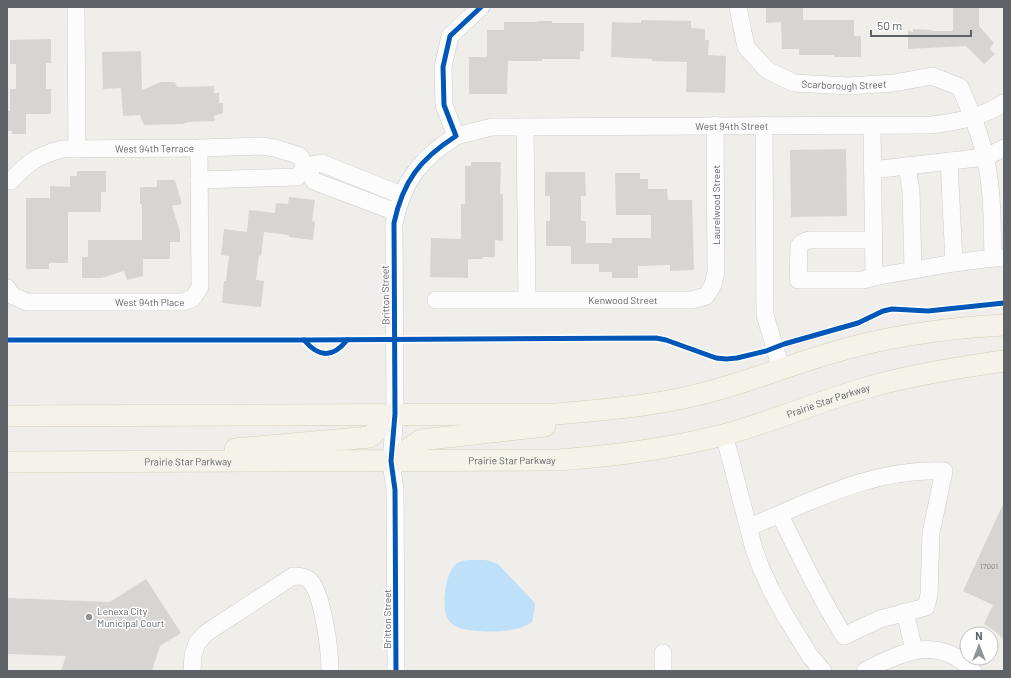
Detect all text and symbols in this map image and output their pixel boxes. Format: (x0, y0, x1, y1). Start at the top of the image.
scale bar (871, 12, 971, 38)
text: 50 m (877, 18, 902, 32)
street label: Scarborough Street (801, 77, 887, 92)
street label: West 94th Street (695, 120, 769, 132)
street label: West 94th Terrace (115, 142, 194, 155)
street label: Laurelwood Street (710, 165, 722, 245)
street label: Britton Street (378, 265, 392, 325)
street label: Kenwood Street (588, 294, 658, 306)
street label: West 94th Place (115, 296, 185, 308)
street label: Prairie Star Parkway (785, 381, 872, 420)
street label: Prairie Star Parkway (468, 454, 556, 466)
street label: Prairie Star Parkway (144, 455, 232, 468)
house number: 17001 (980, 561, 998, 571)
street label: Britton Street (381, 589, 393, 649)
place label: Lenexa City Municipal Court (97, 605, 165, 629)
marker: Lenexa City Municipal Court (84, 612, 94, 622)
north arrow (959, 626, 999, 666)
text: N (975, 629, 983, 642)

